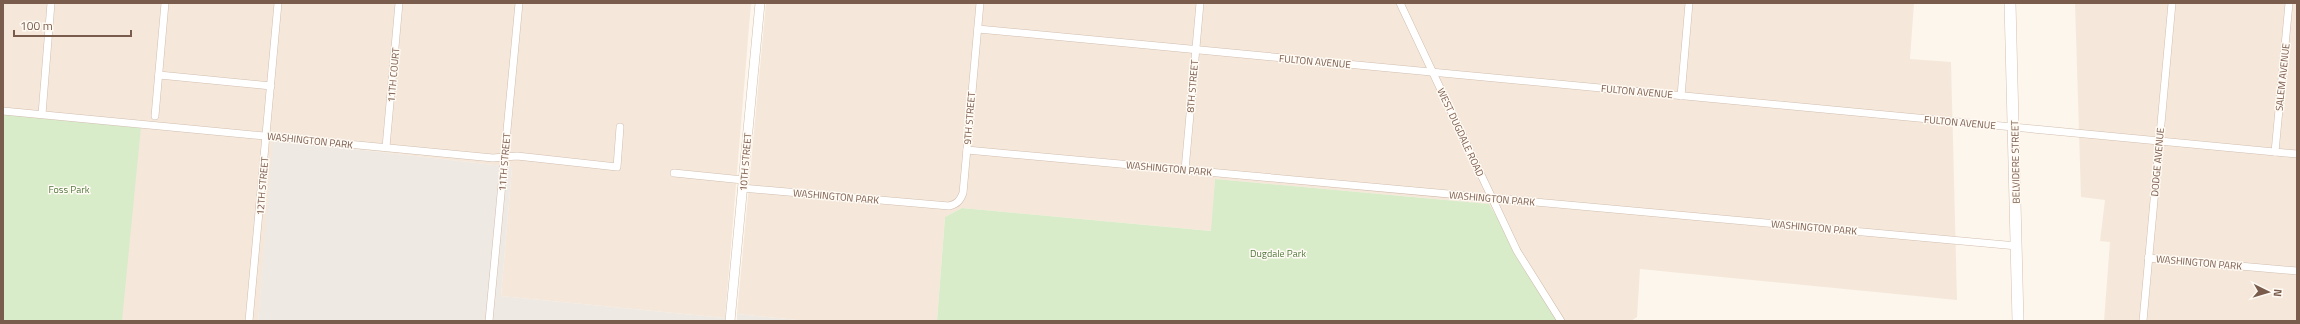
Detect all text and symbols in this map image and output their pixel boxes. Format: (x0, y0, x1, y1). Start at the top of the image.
scale bar (14, 12, 131, 38)
text: 100 m (20, 16, 53, 35)
street label: SALEM AVENUE (2271, 42, 2294, 112)
street label: 11TH COURT (384, 46, 403, 103)
street label: FULTON AVENUE (1278, 51, 1352, 72)
street label: 8TH STREET (1183, 58, 1202, 113)
street label: FULTON AVENUE (1600, 81, 1674, 102)
street label: WEST DUGDALE ROAD (1433, 85, 1488, 179)
street label: 9TH STREET (960, 90, 979, 145)
street label: FULTON AVENUE (1923, 112, 1997, 133)
street label: BELVIDERE STREET (2007, 120, 2024, 204)
street label: DODGE AVENUE (2147, 126, 2168, 197)
street label: WASHINGTON PARK (266, 129, 354, 152)
street label: 11TH STREET (494, 131, 515, 192)
street label: 10TH STREET (735, 131, 756, 192)
street label: 12TH STREET (252, 155, 273, 216)
street label: WASHINGTON PARK (1125, 157, 1213, 180)
park label: Foss Park (49, 182, 90, 197)
street label: WASHINGTON PARK (792, 185, 880, 208)
street label: WASHINGTON PARK (1448, 187, 1536, 210)
street label: WASHINGTON PARK (1770, 216, 1858, 239)
park label: Dugdale Park (1250, 246, 1306, 261)
street label: WASHINGTON PARK (2155, 251, 2243, 274)
north arrow (2248, 272, 2288, 312)
text: N (2270, 288, 2286, 297)

